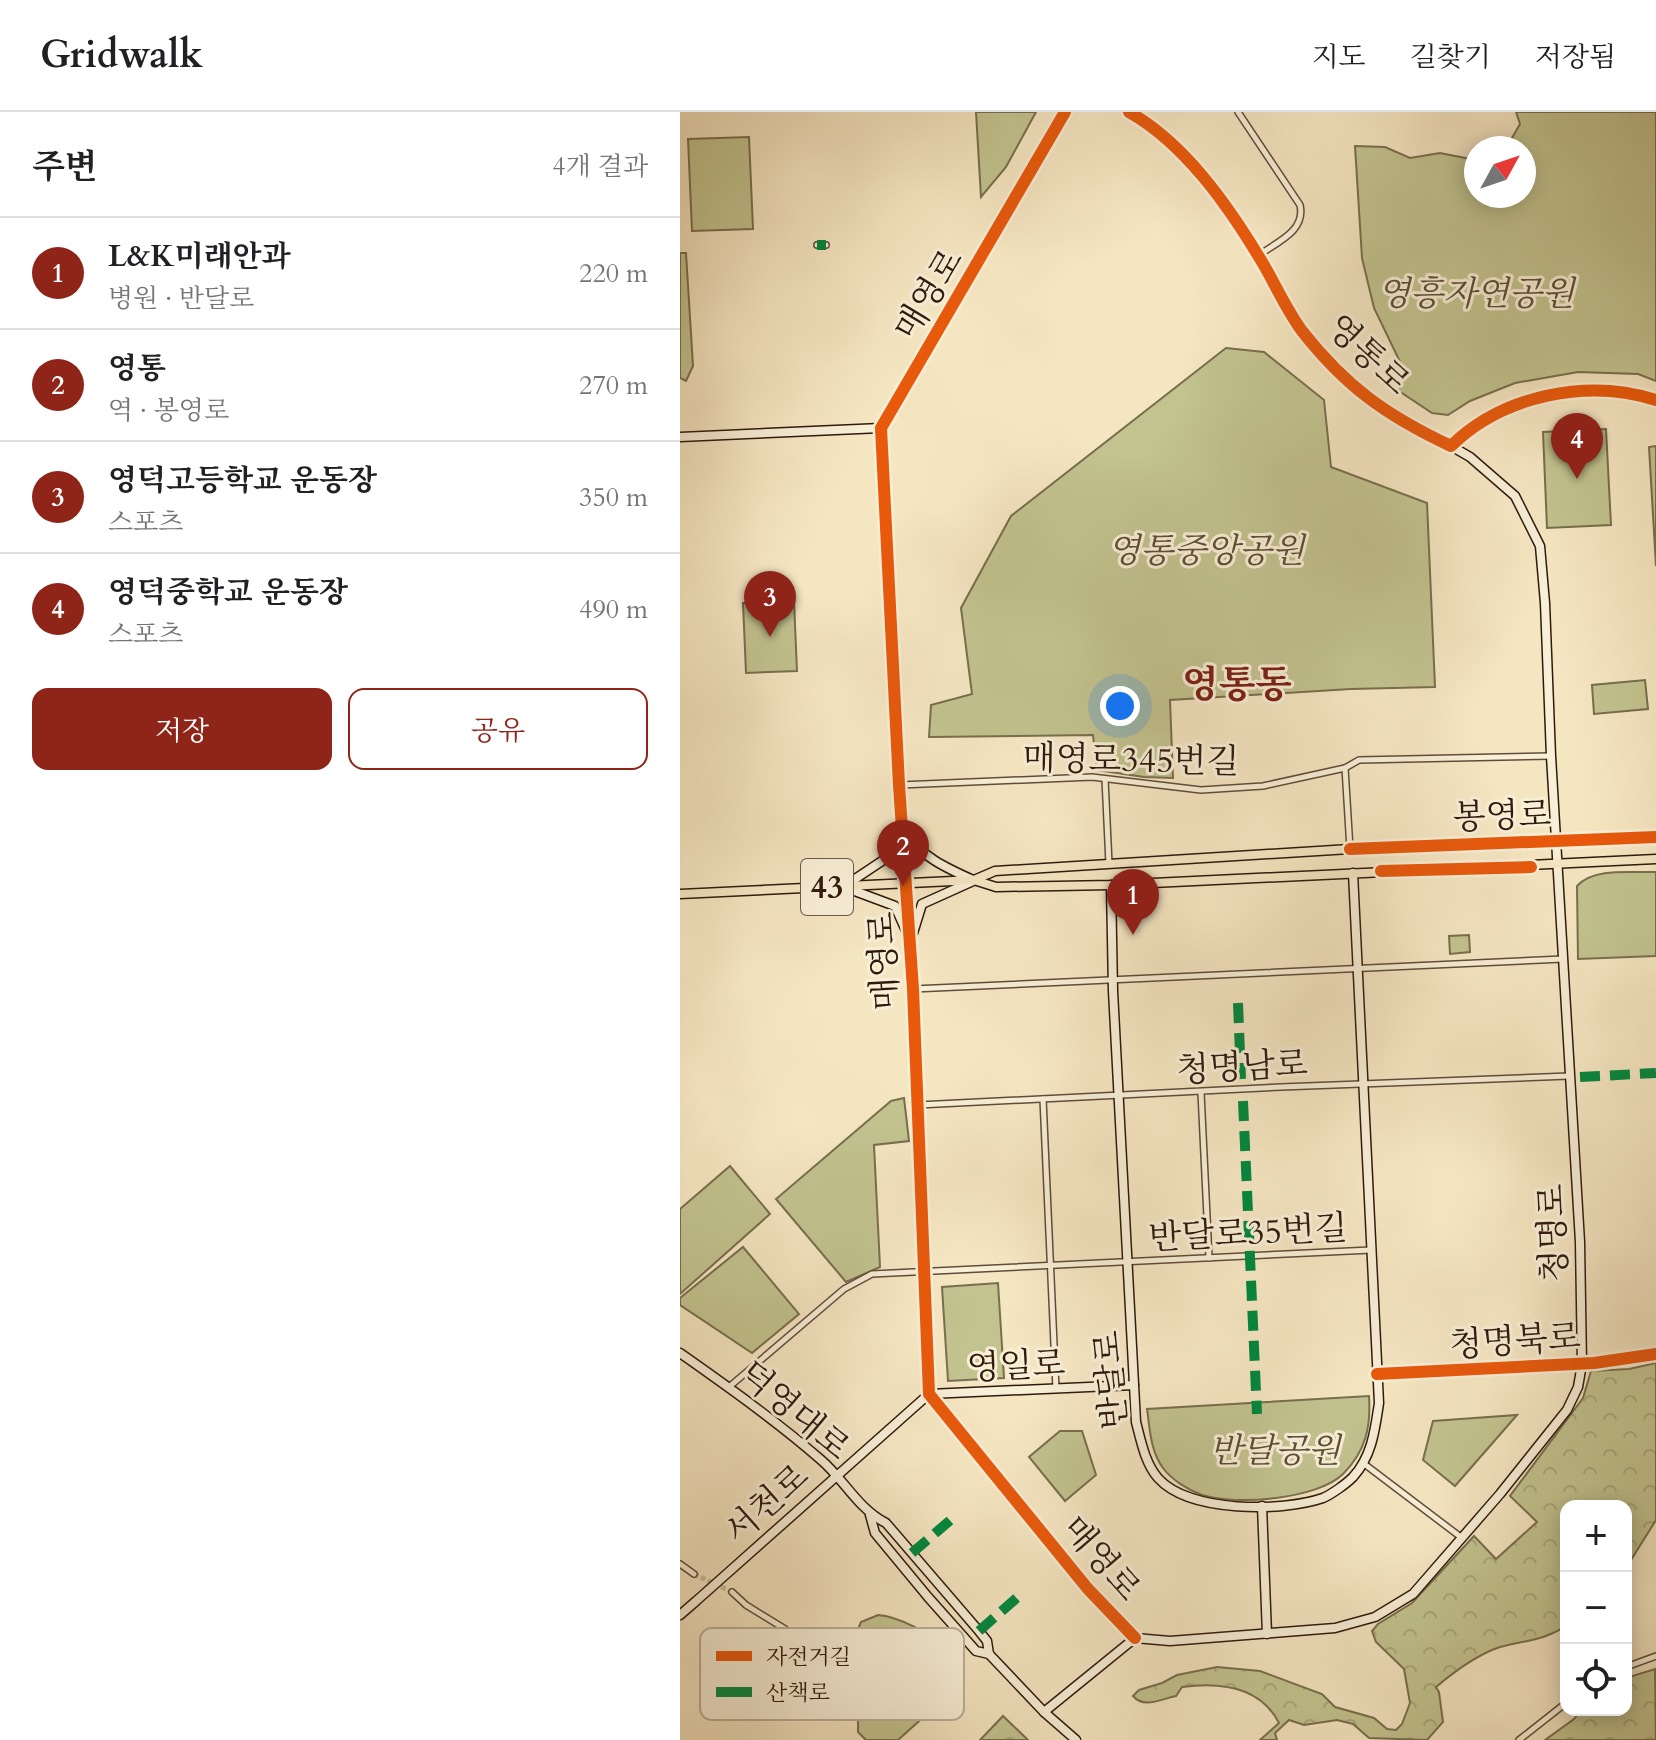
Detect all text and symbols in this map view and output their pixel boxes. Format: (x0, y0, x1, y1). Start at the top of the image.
text: Gridwalk (40, 29, 203, 81)
text: 지도 (1312, 38, 1366, 76)
text: 길찾기 (1410, 38, 1491, 76)
text: 저장됨 (1535, 38, 1616, 76)
north arrow (1464, 136, 1536, 208)
text: 주변 (32, 144, 98, 190)
text: 4개 결과 (552, 149, 648, 184)
text: L&K미래안과 (108, 236, 291, 277)
street label: 매영로 (884, 240, 974, 349)
text: 1 (51, 256, 65, 291)
text: 220 m (579, 256, 648, 291)
park label: 영흥자연공원 (1377, 271, 1577, 317)
text: 병원 · 반달로 (108, 281, 254, 316)
street label: 영통로 (1317, 304, 1420, 405)
text: 영통 (108, 348, 166, 389)
text: 2 (51, 368, 65, 403)
text: 270 m (579, 368, 648, 403)
text: 역 · 봉영로 (108, 393, 229, 428)
pin: 4 (1551, 413, 1603, 479)
text: 영덕고등학교 운동장 (108, 460, 377, 501)
text: 3 (51, 480, 65, 515)
text: 350 m (579, 480, 648, 515)
text: 스포츠 (108, 505, 183, 540)
park label: 영통중앙공원 (1107, 528, 1307, 574)
pin: 3 (744, 571, 796, 637)
text: 영덕중학교 운동장 (108, 572, 348, 613)
text: 4 (51, 592, 65, 627)
text: 490 m (579, 592, 648, 627)
text: 스포츠 (108, 617, 183, 652)
district label: 영통동 (1182, 659, 1292, 711)
your location (1100, 686, 1140, 726)
button: 저장 (32, 688, 332, 770)
button: 공유 (348, 688, 648, 770)
street label: 매영로345번길 (1022, 735, 1240, 785)
street label: 봉영로 (1452, 791, 1552, 841)
pin: 2 (877, 820, 929, 886)
road number: 43 (801, 859, 853, 915)
pin: 1 (1107, 869, 1159, 935)
street label: 매영로 (858, 910, 910, 1011)
street label: 청명남로 (1175, 1041, 1309, 1093)
street label: 청명로 (1528, 1183, 1578, 1283)
street label: 반달로35번길 (1147, 1205, 1349, 1261)
street label: 청명북로 (1448, 1313, 1582, 1369)
street label: 반달로 (1084, 1329, 1138, 1431)
street label: 영일로 (966, 1340, 1067, 1392)
street label: 덕영대로 (729, 1351, 860, 1471)
park label: 반달공원 (1209, 1428, 1343, 1474)
street label: 서천로 (715, 1454, 819, 1554)
map controls (1560, 1500, 1632, 1716)
button: + (1560, 1500, 1632, 1572)
street label: 매영로 (1052, 1506, 1151, 1611)
button: − (1560, 1572, 1632, 1644)
legend (700, 1628, 964, 1720)
text: 자전거길 (766, 1642, 851, 1672)
button: locate (1560, 1644, 1632, 1716)
text: 산책로 (766, 1678, 830, 1708)

